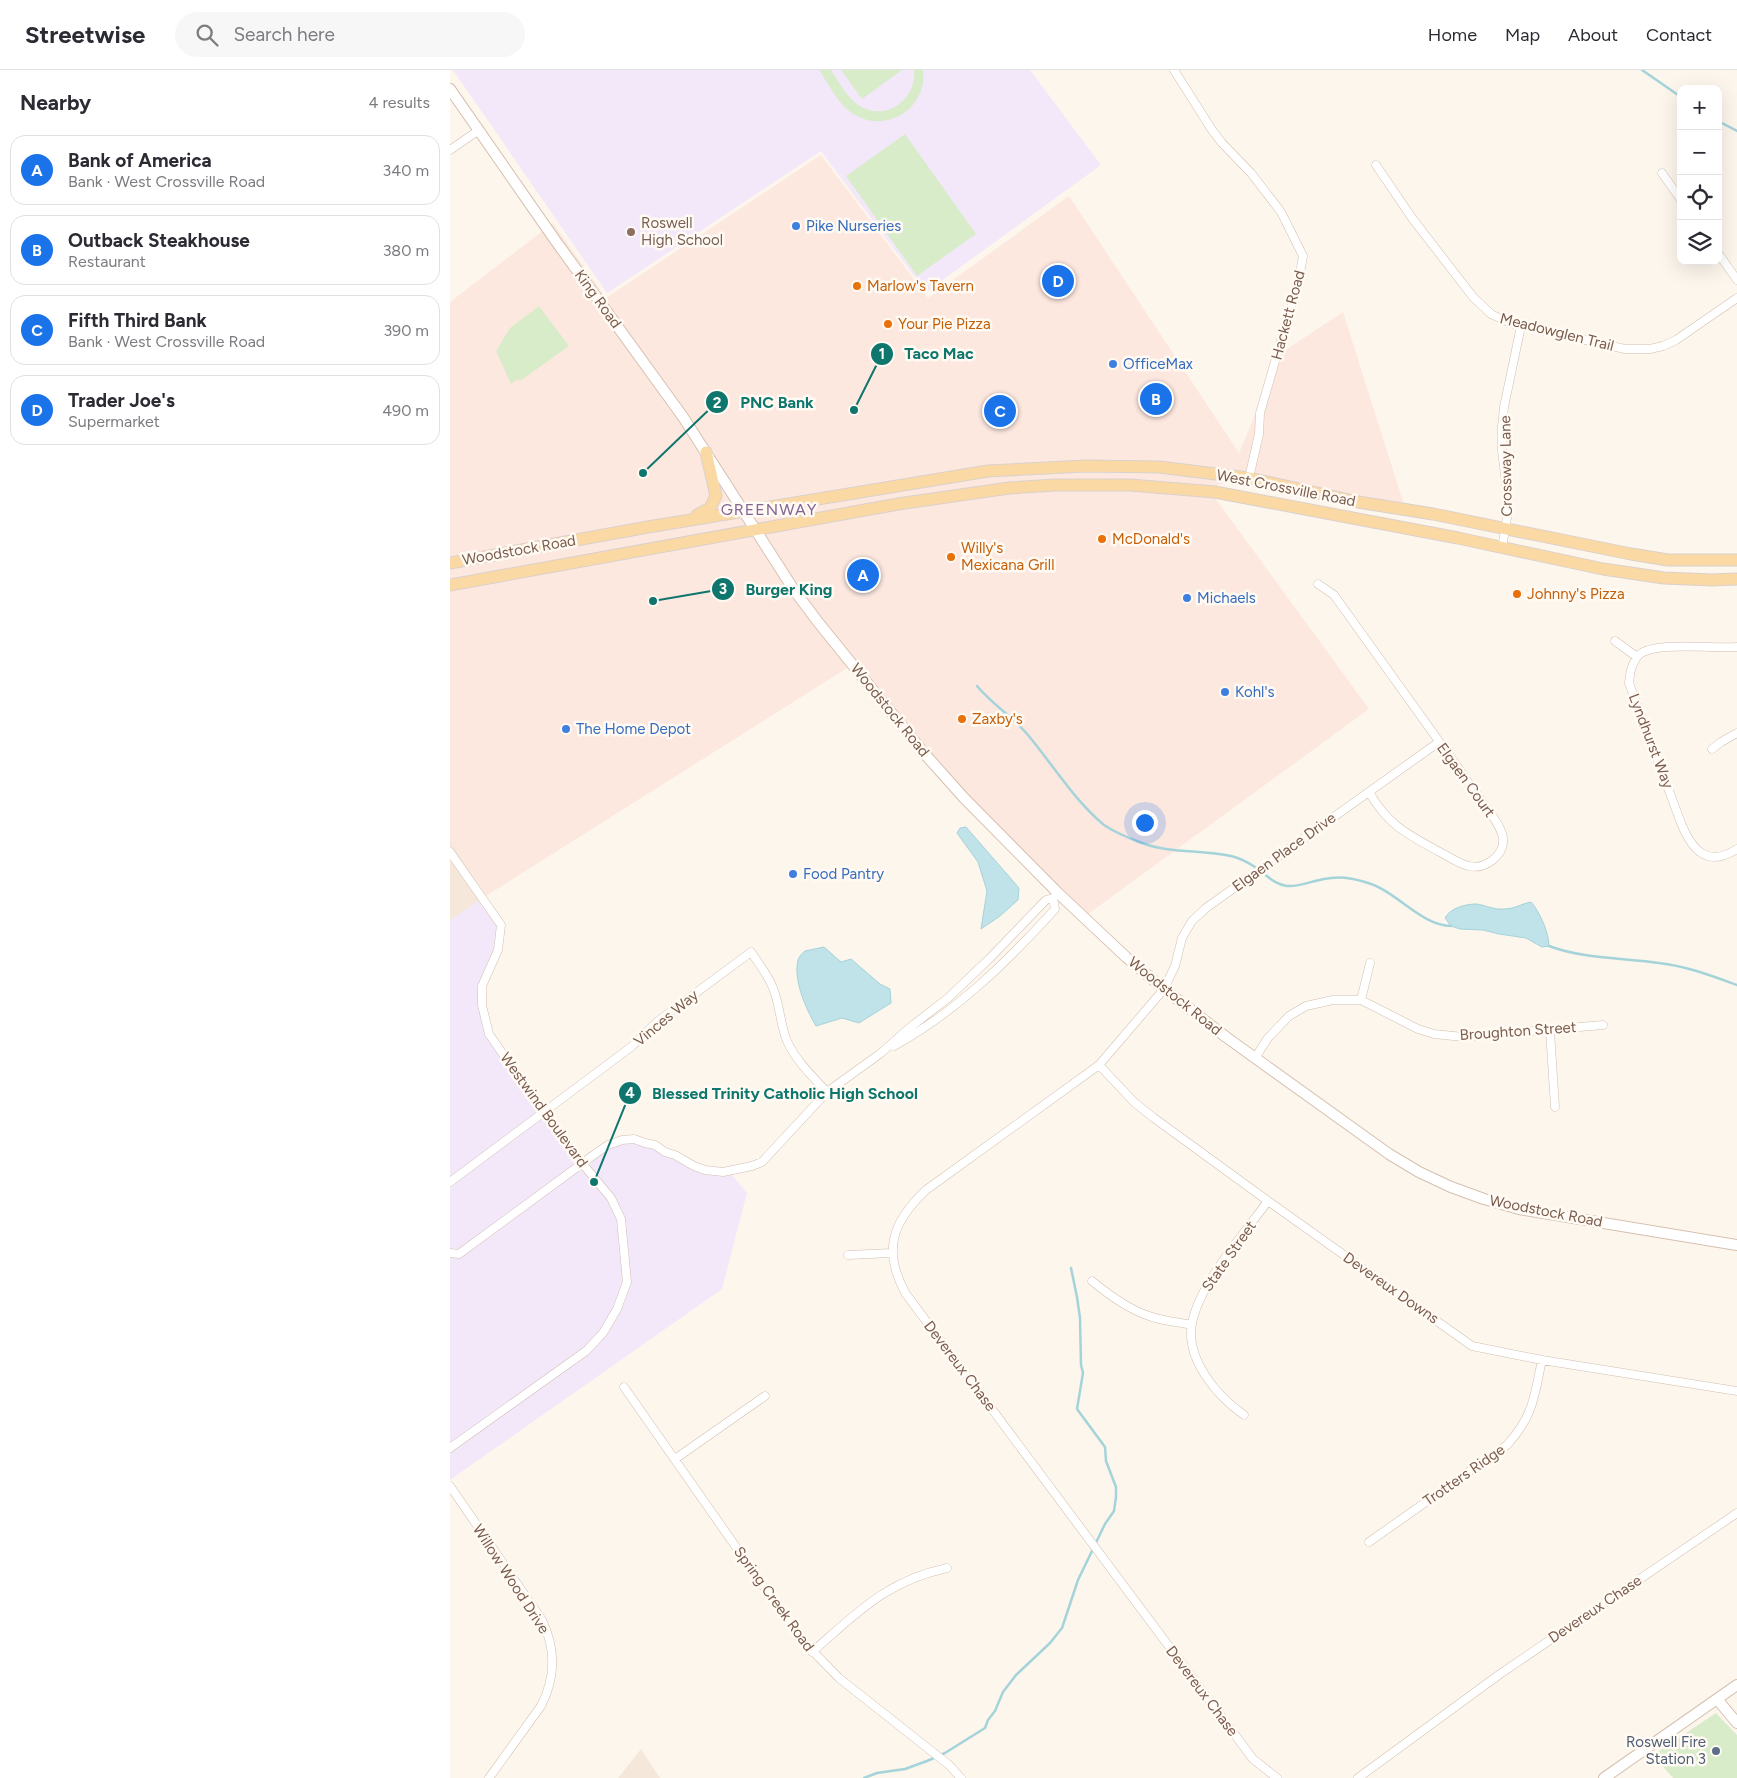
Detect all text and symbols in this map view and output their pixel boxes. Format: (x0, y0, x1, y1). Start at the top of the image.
search box (175, 12, 525, 57)
text: Streetwise (25, 20, 145, 49)
icon: search (193, 21, 221, 49)
text: Search here (233, 23, 335, 46)
text: Home (1428, 24, 1477, 46)
text: Map (1505, 24, 1540, 46)
text: About (1568, 24, 1618, 46)
text: Contact (1646, 24, 1712, 46)
map controls (1677, 85, 1722, 265)
button: + (1677, 85, 1722, 130)
text: Nearby (20, 90, 91, 115)
text: 4 results (369, 93, 430, 112)
button: − (1677, 130, 1722, 175)
text: Bank of America (68, 149, 212, 172)
text: A (31, 161, 43, 180)
text: 340 m (383, 161, 429, 180)
text: Bank · West Crossville Road (68, 172, 265, 191)
button: locate (1677, 175, 1722, 220)
place label: Roswell High School (641, 214, 723, 249)
place label: Pike Nurseries (806, 217, 901, 235)
marker: Pike Nurseries (790, 220, 802, 232)
button: layers (1677, 220, 1722, 265)
marker: Roswell High School (625, 226, 637, 238)
text: Outback Steakhouse (68, 229, 250, 252)
text: B (32, 241, 42, 260)
text: 380 m (383, 241, 429, 260)
text: Restaurant (68, 252, 146, 271)
pin: D (1042, 262, 1074, 300)
street label: King Road (571, 266, 625, 332)
street label: Hackett Road (1267, 268, 1309, 362)
place label: Marlow's Tavern (867, 277, 974, 295)
marker: Marlow's Tavern (851, 280, 863, 292)
text: Fifth Third Bank (68, 309, 207, 332)
street label: Meadowglen Trail (1498, 309, 1616, 355)
place label: Your Pie Pizza (898, 315, 991, 333)
marker: Your Pie Pizza (882, 318, 894, 330)
text: C (31, 321, 43, 340)
text: 390 m (383, 321, 429, 340)
text: Bank · West Crossville Road (68, 332, 265, 351)
callout: Taco Mac (870, 338, 984, 369)
text: Taco Mac (904, 344, 974, 363)
text: 1 (879, 345, 885, 363)
place label: OfficeMax (1123, 355, 1193, 373)
marker: OfficeMax (1107, 358, 1119, 370)
pin: B (1140, 380, 1172, 418)
callout: PNC Bank (705, 387, 823, 418)
text: Trader Joe's (68, 389, 175, 412)
pin: C (984, 392, 1016, 430)
text: PNC Bank (740, 393, 814, 412)
text: 2 (713, 394, 722, 412)
text: D (31, 401, 43, 420)
text: 490 m (382, 401, 429, 420)
text: Supermarket (68, 412, 160, 431)
street label: Crossway Lane (1496, 415, 1516, 517)
street label: West Crossville Road (1215, 466, 1357, 510)
district label: GREENWAY (721, 500, 817, 519)
place label: McDonald's (1112, 530, 1190, 548)
street label: Woodstock Road (461, 531, 577, 569)
marker: McDonald's (1096, 533, 1108, 545)
place label: Willy's Mexicana Grill (961, 539, 1054, 574)
marker: Willy's Mexicana Grill (945, 551, 957, 563)
pin: A (847, 556, 879, 594)
callout: Burger King (710, 574, 842, 605)
text: 3 (719, 580, 727, 598)
text: Burger King (746, 580, 832, 599)
place label: Johnny's Pizza (1527, 585, 1625, 603)
marker: Johnny's Pizza (1511, 588, 1523, 600)
place label: Michaels (1197, 589, 1256, 607)
marker: Michaels (1181, 592, 1193, 604)
street label: Woodstock Road (847, 660, 933, 760)
place label: Kohl's (1235, 683, 1274, 701)
marker: Kohl's (1219, 686, 1231, 698)
street label: Lyndhurst Way (1625, 691, 1677, 791)
place label: Zaxby's (972, 710, 1023, 728)
marker: Zaxby's (956, 713, 968, 725)
place label: The Home Depot (576, 720, 691, 738)
marker: The Home Depot (560, 723, 572, 735)
street label: Elgaen Court (1433, 739, 1499, 821)
street label: Elgaen Place Drive (1229, 809, 1339, 895)
your location (1132, 810, 1158, 836)
place label: Food Pantry (803, 865, 884, 883)
marker: Food Pantry (787, 868, 799, 880)
street label: Woodstock Road (1125, 953, 1225, 1039)
street label: Vinces Way (630, 986, 702, 1050)
street label: Broughton Street (1459, 1018, 1577, 1044)
street label: Westwind Boulevard (496, 1049, 592, 1171)
callout: Blessed Trinity Catholic High School (617, 1078, 928, 1109)
text: 4 (625, 1084, 635, 1102)
text: Blessed Trinity Catholic High School (652, 1084, 918, 1103)
street label: Woodstock Road (1488, 1191, 1604, 1231)
street label: State Street (1198, 1217, 1260, 1295)
street label: Devereux Downs (1340, 1248, 1442, 1328)
street label: Devereux Chase (920, 1317, 1000, 1415)
street label: Trotters Ridge (1420, 1440, 1508, 1510)
street label: Willow Wood Drive (469, 1521, 553, 1637)
street label: Spring Creek Road (730, 1543, 818, 1655)
street label: Devereux Chase (1545, 1571, 1645, 1647)
street label: Devereux Chase (1162, 1642, 1242, 1740)
place label: Roswell Fire Station 3 (1626, 1733, 1706, 1768)
marker: Roswell Fire Station 3 (1710, 1745, 1722, 1757)

